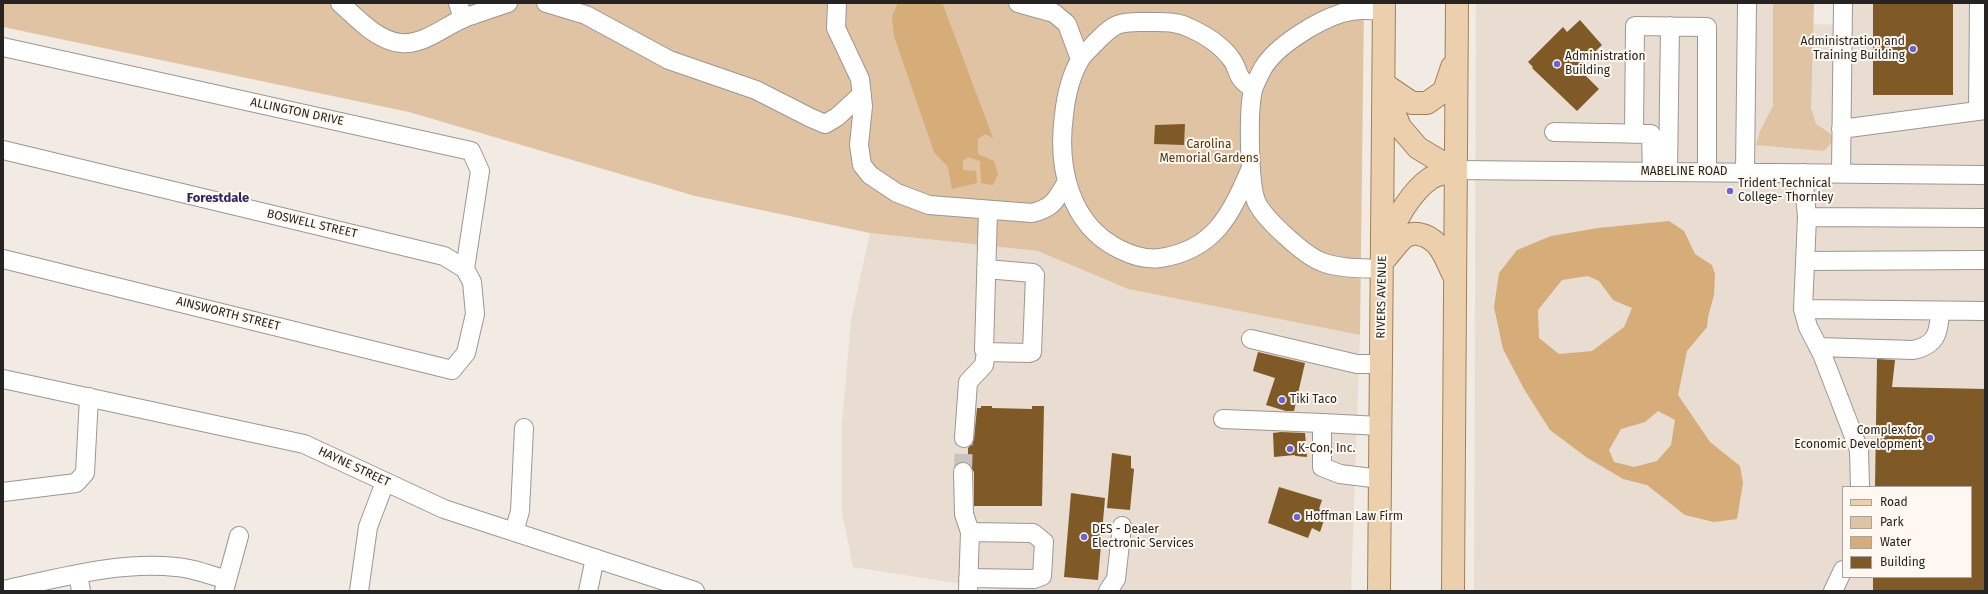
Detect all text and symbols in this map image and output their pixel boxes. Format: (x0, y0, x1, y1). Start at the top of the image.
place label: Administration and Training Building (1801, 35, 1905, 63)
marker: Administration and Training Building (1908, 44, 1918, 54)
place label: Administration Building (1565, 50, 1646, 78)
marker: Administration Building (1552, 59, 1562, 69)
street label: ALLINGTON DRIVE (249, 95, 345, 129)
park label: Carolina Memorial Gardens (1159, 138, 1259, 166)
street label: MABELINE ROAD (1640, 165, 1728, 179)
place label: Trident Technical College- Thornley (1738, 177, 1833, 205)
marker: Trident Technical College- Thornley (1725, 186, 1735, 196)
district label: Forestdale (187, 190, 249, 206)
street label: BOSWELL STREET (265, 207, 359, 241)
street label: RIVERS AVENUE (1374, 255, 1390, 339)
street label: AINSWORTH STREET (175, 294, 281, 334)
place label: Tiki Taco (1290, 393, 1337, 407)
marker: Tiki Taco (1277, 395, 1287, 405)
place label: Complex for Economic Development (1794, 424, 1922, 452)
marker: Complex for Economic Development (1925, 433, 1935, 443)
place label: K-Con, Inc. (1298, 442, 1355, 456)
street label: HAYNE STREET (316, 444, 392, 490)
marker: K-Con, Inc. (1285, 444, 1295, 454)
legend (1842, 486, 1972, 578)
text: Road (1880, 495, 1908, 509)
place label: Hoffman Law Firm (1305, 510, 1403, 524)
marker: Hoffman Law Firm (1292, 512, 1302, 522)
text: Park (1880, 515, 1904, 529)
place label: DES - Dealer Electronic Services (1092, 523, 1194, 551)
marker: DES - Dealer Electronic Services (1079, 532, 1089, 542)
text: Water (1880, 535, 1911, 549)
text: Building (1880, 555, 1925, 569)

